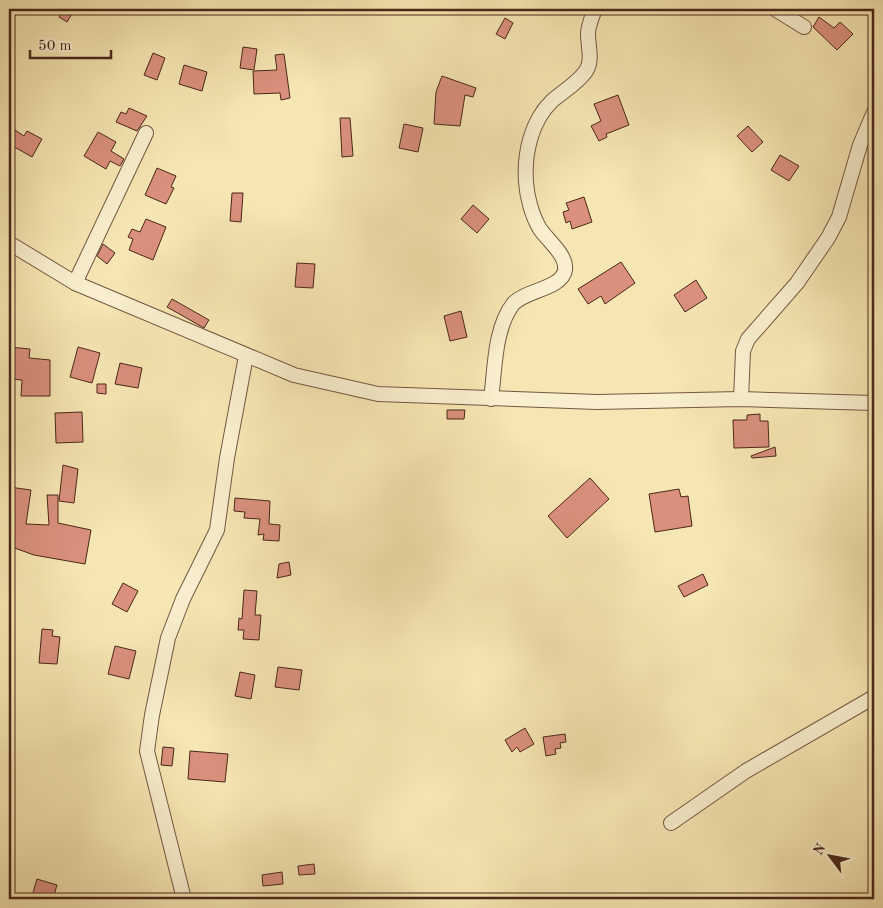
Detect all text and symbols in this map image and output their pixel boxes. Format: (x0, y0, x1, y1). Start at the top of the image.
scale bar (30, 28, 111, 60)
text: 50 m (38, 39, 72, 54)
north arrow (806, 830, 856, 880)
text: N (811, 841, 829, 858)

